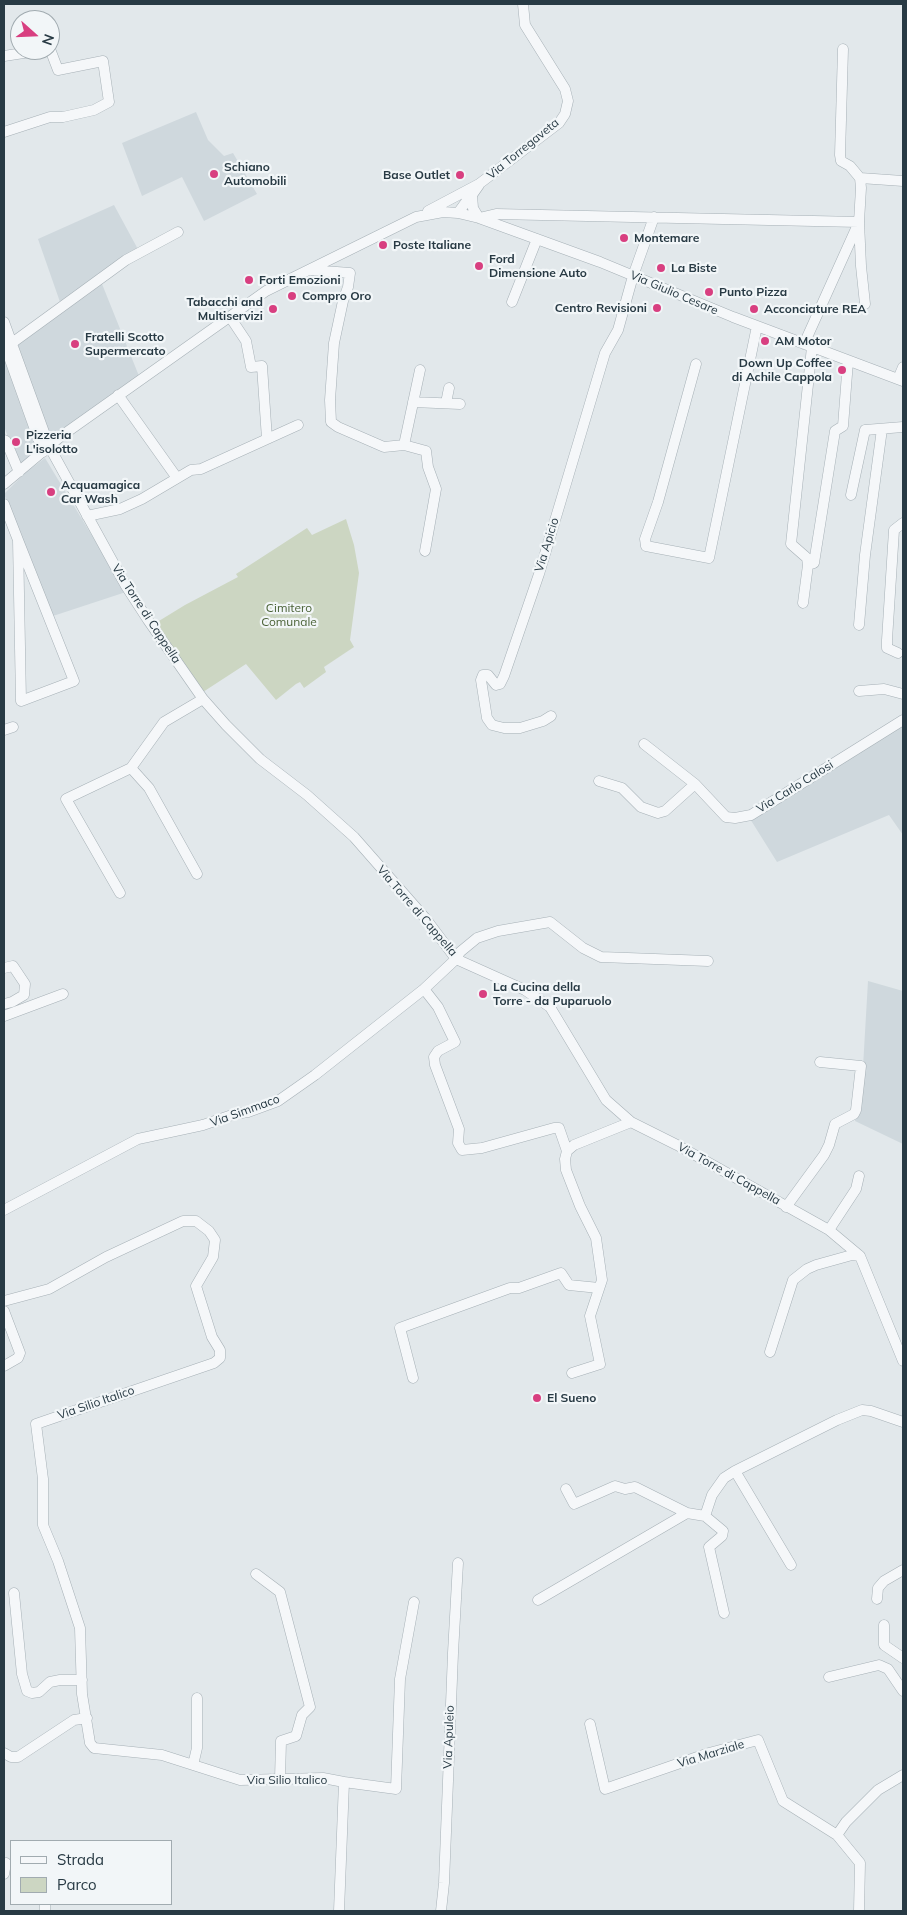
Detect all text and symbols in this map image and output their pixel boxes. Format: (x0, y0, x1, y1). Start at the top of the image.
north arrow (10, 10, 60, 60)
text: N (38, 32, 58, 48)
street label: Via Torregaveta (484, 116, 562, 182)
place label: Schiano Automobili (224, 160, 286, 188)
marker: Schiano Automobili (208, 168, 220, 180)
place label: Base Outlet (383, 168, 450, 182)
marker: Base Outlet (454, 169, 466, 181)
place label: Montemare (634, 231, 699, 245)
marker: Montemare (618, 232, 630, 244)
place label: Poste Italiane (393, 238, 471, 252)
marker: Poste Italiane (377, 239, 389, 251)
place label: Ford Dimensione Auto (489, 252, 587, 280)
marker: Ford Dimensione Auto (473, 260, 485, 272)
place label: La Biste (671, 261, 717, 275)
marker: La Biste (655, 262, 667, 274)
street label: Via Giulio Cesare (628, 268, 720, 318)
place label: Forti Emozioni (259, 273, 341, 287)
marker: Forti Emozioni (243, 274, 255, 286)
place label: Punto Pizza (719, 285, 787, 299)
marker: Punto Pizza (703, 286, 715, 298)
place label: Compro Oro (302, 289, 371, 303)
marker: Compro Oro (286, 290, 298, 302)
place label: Tabacchi and Multiservizi (186, 295, 263, 323)
place label: Centro Revisioni (555, 301, 647, 315)
marker: Centro Revisioni (651, 302, 663, 314)
place label: Acconciature REA (764, 302, 866, 316)
marker: Tabacchi and Multiservizi (267, 303, 279, 315)
marker: Acconciature REA (748, 303, 760, 315)
place label: Fratelli Scotto Supermercato (85, 330, 166, 358)
place label: AM Motor (775, 334, 832, 348)
marker: AM Motor (759, 335, 771, 347)
marker: Fratelli Scotto Supermercato (69, 338, 81, 350)
place label: Down Up Coffee di Achile Cappola (732, 356, 832, 384)
marker: Down Up Coffee di Achile Cappola (836, 364, 848, 376)
place label: Pizzeria L'isolotto (26, 428, 78, 456)
marker: Pizzeria L'isolotto (10, 436, 22, 448)
place label: Acquamagica Car Wash (61, 478, 140, 506)
marker: Acquamagica Car Wash (45, 486, 57, 498)
street label: Via Apicio (532, 516, 562, 574)
street label: Via Torre di Cappella (109, 562, 183, 666)
park label: Cimitero Comunale (261, 601, 317, 629)
street label: Via Carlo Calosi (754, 758, 836, 816)
street label: Via Torre di Cappella (374, 863, 460, 959)
place label: La Cucina della Torre - da Puparuolo (493, 980, 612, 1008)
marker: La Cucina della Torre - da Puparuolo (477, 988, 489, 1000)
street label: Via Simmaco (208, 1092, 282, 1130)
street label: Via Torre di Cappella (675, 1140, 783, 1208)
street label: Via Silio Italico (56, 1383, 136, 1423)
place label: El Sueno (547, 1391, 596, 1405)
marker: El Sueno (531, 1392, 543, 1404)
street label: Via Apuleio (441, 1705, 457, 1769)
street label: Via Marziale (676, 1737, 746, 1771)
street label: Via Silio Italico (247, 1773, 327, 1787)
legend (10, 1840, 172, 1905)
text: Strada (57, 1850, 104, 1869)
text: Parco (57, 1875, 97, 1894)

